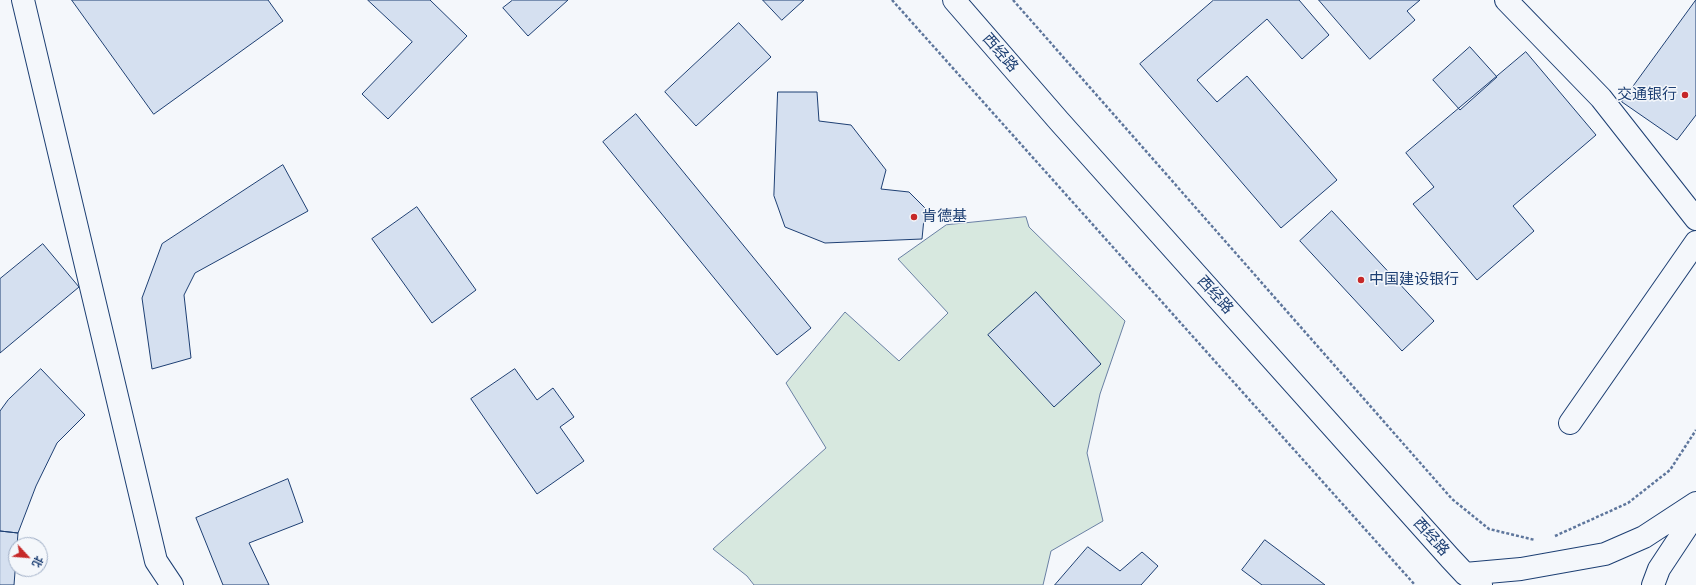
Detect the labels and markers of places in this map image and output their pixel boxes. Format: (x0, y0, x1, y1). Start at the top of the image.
place label: 交通银行 (1617, 86, 1677, 104)
marker: 交通银行 (1680, 90, 1690, 100)
place label: 肯德基 (922, 208, 967, 226)
marker: 肯德基 (909, 212, 919, 222)
place label: 中国建设银行 (1369, 271, 1459, 289)
marker: 中国建设银行 (1356, 275, 1366, 285)

